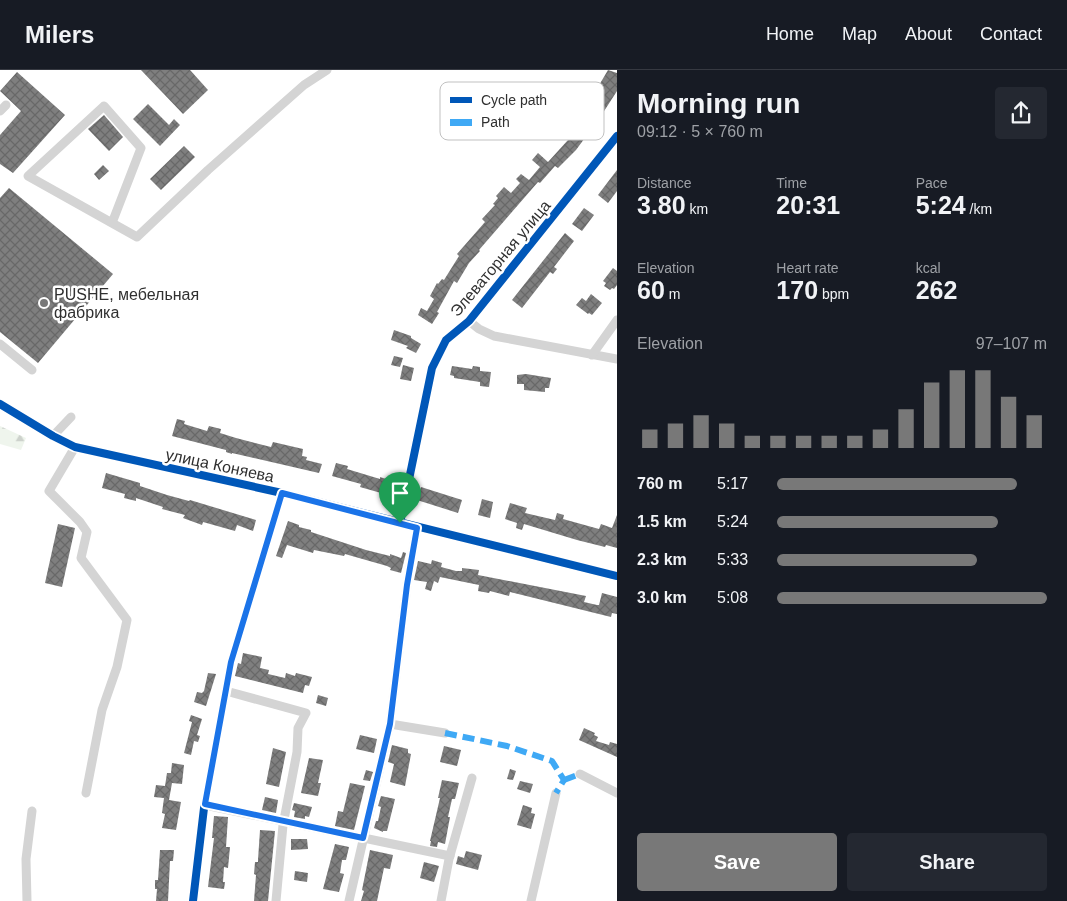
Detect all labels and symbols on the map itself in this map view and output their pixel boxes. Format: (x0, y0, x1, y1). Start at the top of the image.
legend (440, 82, 604, 140)
text: Cycle path (481, 92, 547, 108)
text: Path (481, 114, 510, 130)
street label: Элеваторная улица (447, 197, 554, 320)
place label: PUSHE, мебельная фабрика (54, 286, 199, 321)
marker: PUSHE, мебельная фабрика (38, 297, 50, 309)
street label: улица Коняева (164, 446, 276, 485)
pin (379, 472, 421, 523)

